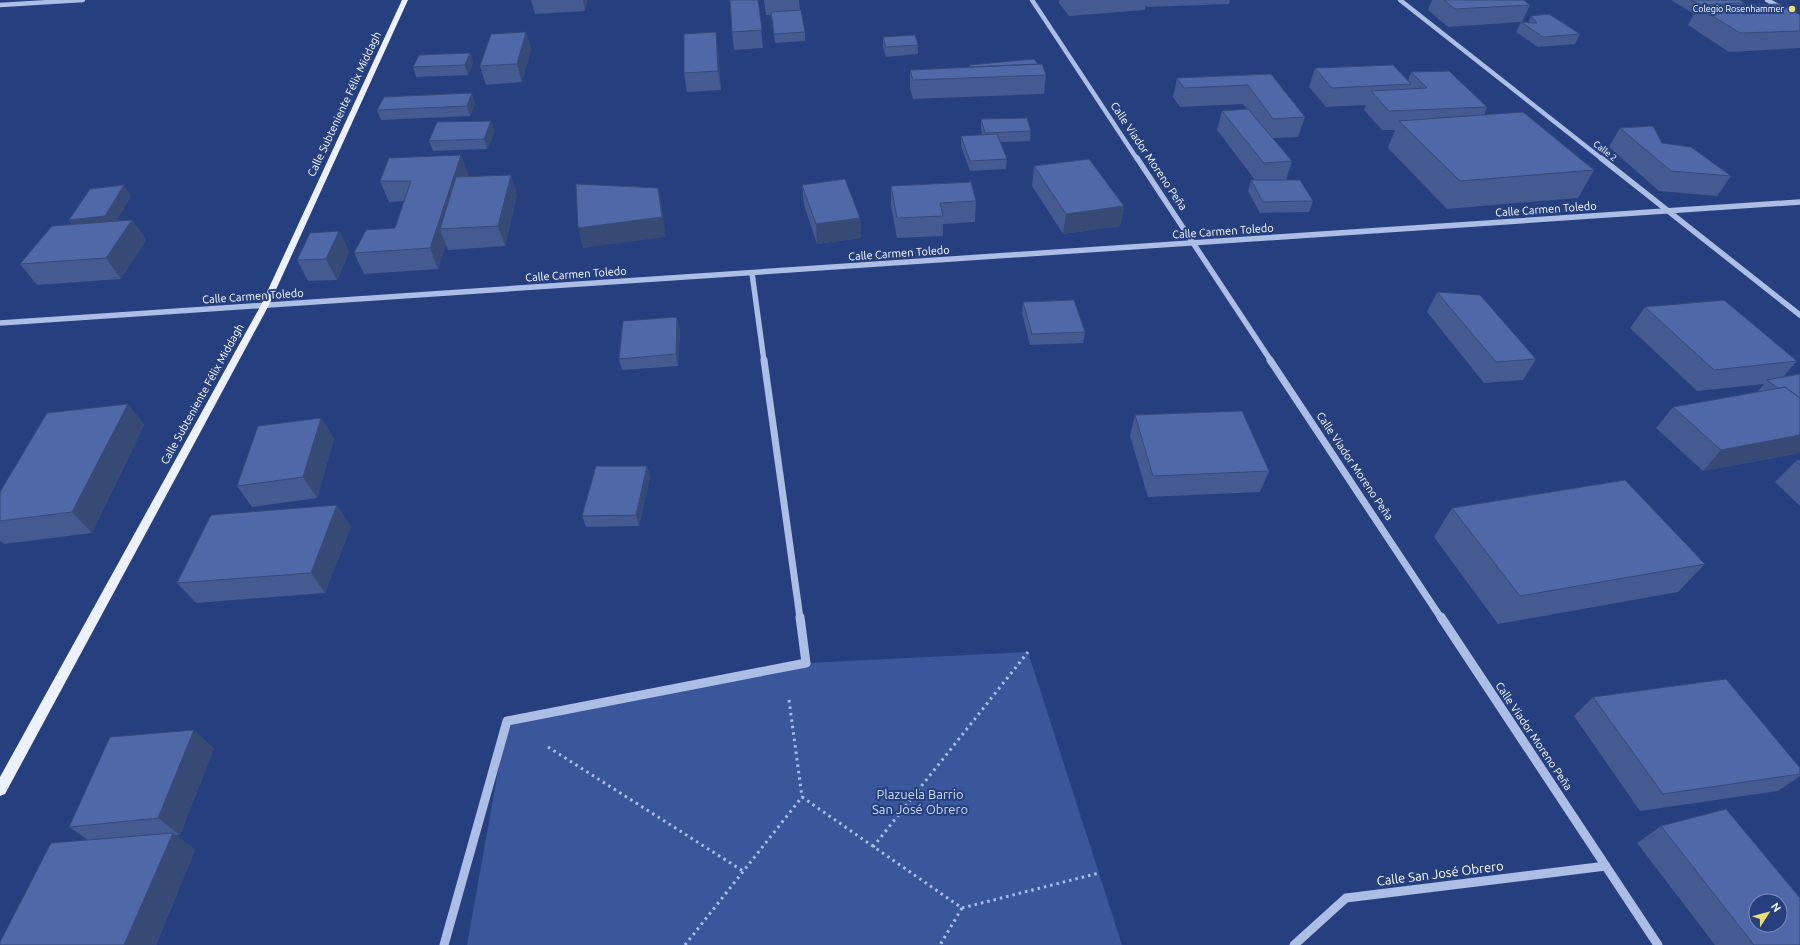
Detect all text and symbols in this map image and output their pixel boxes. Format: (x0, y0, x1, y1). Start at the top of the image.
place label: Colegio Rosenhammer (1693, 4, 1785, 14)
marker: Colegio Rosenhammer (1787, 4, 1797, 14)
street label: Calle Subteniente Félix Middagh (305, 30, 383, 178)
street label: Calle Viador Moreno Peña (1108, 100, 1190, 212)
street label: Calle 2 (1591, 139, 1619, 163)
street label: Calle Carmen Toledo (1495, 199, 1597, 219)
street label: Calle Carmen Toledo (1172, 221, 1274, 241)
street label: Calle Carmen Toledo (848, 243, 950, 263)
street label: Calle Carmen Toledo (525, 264, 627, 284)
street label: Calle Carmen Toledo (202, 286, 304, 306)
street label: Calle Subteniente Félix Middagh (158, 322, 246, 466)
street label: Calle Viador Moreno Peña (1314, 410, 1396, 522)
street label: Calle Viador Moreno Peña (1493, 680, 1575, 792)
park label: Plazuela Barrio San José Obrero (872, 787, 968, 816)
street label: Calle San José Obrero (1376, 858, 1504, 888)
north arrow (1748, 893, 1788, 933)
text: N (1769, 900, 1783, 914)

